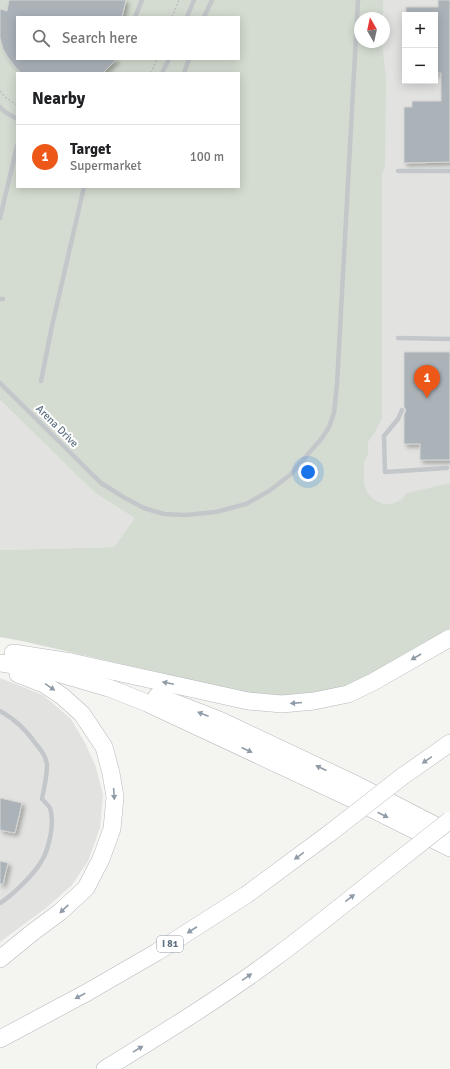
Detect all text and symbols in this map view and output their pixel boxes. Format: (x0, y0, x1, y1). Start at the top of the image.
north arrow (354, 12, 390, 48)
map controls (402, 12, 438, 84)
button: + (402, 12, 438, 48)
search box (16, 16, 240, 60)
icon: search (30, 27, 52, 49)
text: Search here (62, 29, 138, 47)
button: − (402, 48, 438, 84)
text: Nearby (32, 88, 85, 109)
text: Target (70, 140, 111, 158)
text: 1 (41, 149, 49, 165)
text: 100 m (190, 149, 224, 165)
text: Supermarket (70, 158, 142, 174)
pin: 1 (414, 365, 440, 398)
street label: Arena Drive (33, 402, 81, 450)
your location (298, 462, 318, 482)
one-way arrow (410, 654, 422, 661)
one-way arrow (162, 680, 175, 686)
one-way arrow (44, 684, 55, 691)
one-way arrow (290, 699, 302, 706)
one-way arrow (197, 710, 209, 716)
one-way arrow (241, 747, 252, 753)
one-way arrow (421, 756, 432, 764)
one-way arrow (316, 765, 327, 771)
one-way arrow (110, 788, 117, 800)
one-way arrow (377, 812, 389, 818)
one-way arrow (293, 852, 304, 860)
one-way arrow (345, 894, 356, 903)
one-way arrow (59, 904, 69, 913)
one-way arrow (186, 926, 197, 934)
road number: I 81 (157, 936, 183, 952)
one-way arrow (241, 973, 252, 981)
one-way arrow (74, 993, 86, 999)
one-way arrow (132, 1045, 144, 1052)

